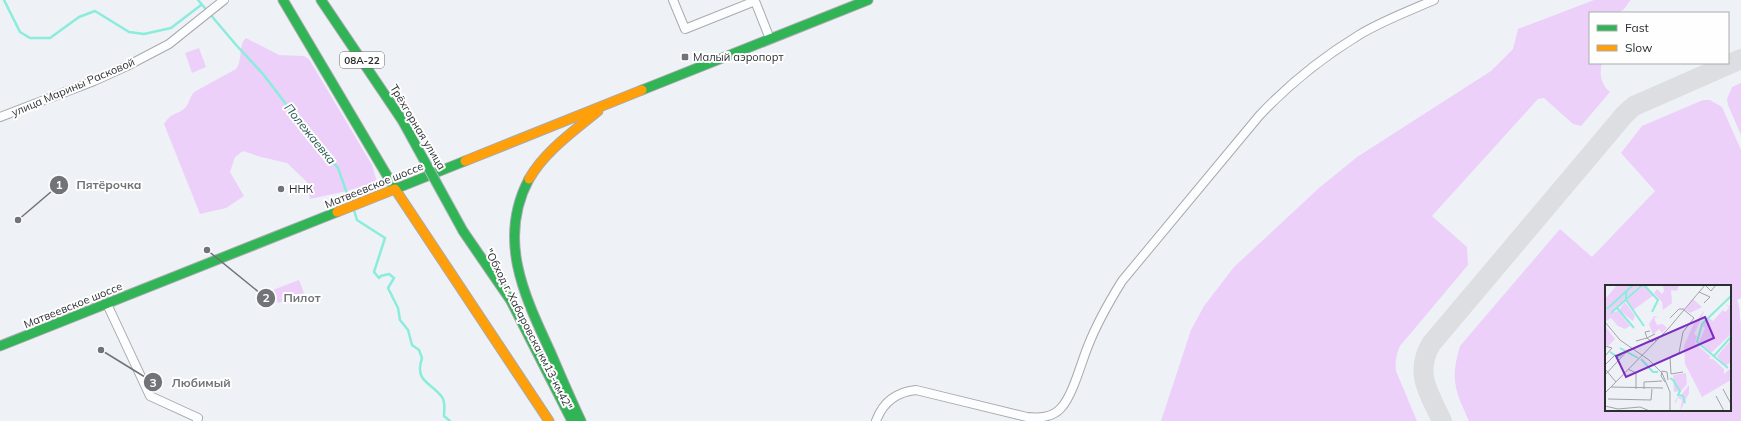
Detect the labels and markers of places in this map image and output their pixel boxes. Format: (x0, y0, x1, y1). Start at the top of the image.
place label: Малый аэропорт (693, 50, 783, 64)
marker: Малый аэропорт (680, 52, 690, 62)
callout: Пятёрочка (49, 173, 150, 197)
place label: ННК (289, 182, 314, 196)
marker: ННК (276, 184, 286, 194)
callout: Пилот (256, 286, 329, 310)
callout: Любимый (143, 370, 238, 394)

